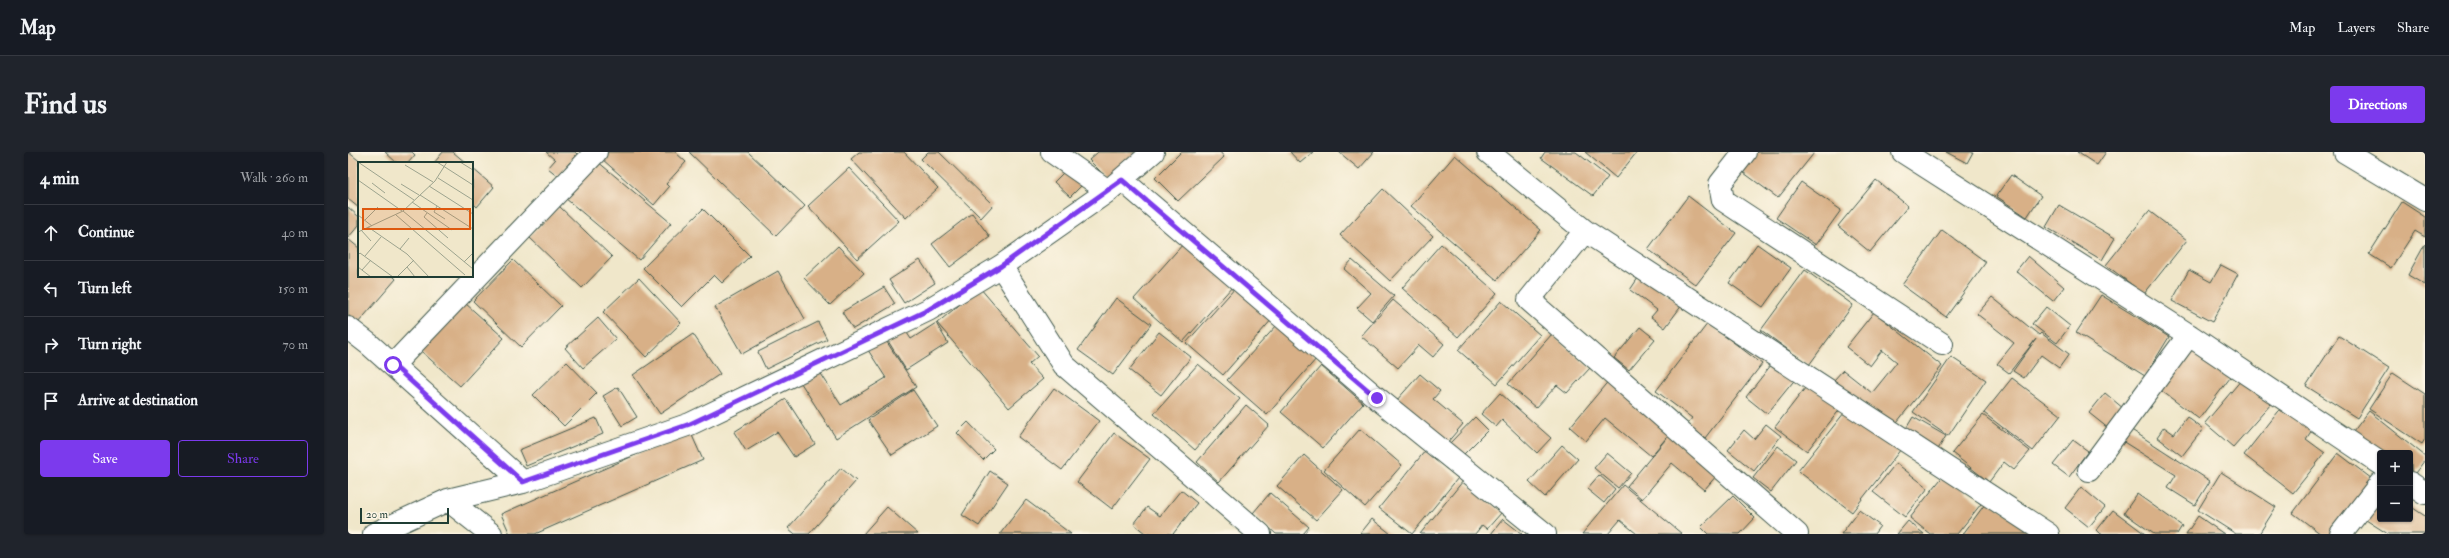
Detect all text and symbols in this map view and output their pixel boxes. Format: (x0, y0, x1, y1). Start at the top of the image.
text: Map (20, 16, 56, 40)
text: Map (2289, 19, 2315, 36)
text: Layers (2337, 19, 2375, 36)
text: Share (2397, 19, 2429, 36)
button: Directions (2330, 86, 2425, 123)
text: Find us (24, 87, 107, 122)
inset map (358, 162, 473, 277)
text: 4 min (40, 168, 79, 189)
text: Walk · 260 m (240, 170, 308, 186)
icon: ahead (40, 222, 62, 244)
text: Continue (78, 223, 134, 242)
text: 40 m (282, 225, 308, 241)
icon: left (40, 278, 62, 300)
text: Turn left (78, 279, 132, 298)
text: 150 m (278, 281, 308, 297)
icon: right (40, 334, 62, 356)
text: Turn right (78, 335, 141, 354)
text: 70 m (283, 337, 308, 353)
route start (384, 356, 402, 374)
route end (1368, 389, 1386, 407)
icon: arrive (40, 390, 62, 412)
text: Arrive at destination (78, 391, 198, 410)
button: Save (40, 440, 170, 477)
button: Share (178, 440, 308, 477)
map controls (2377, 450, 2413, 522)
button: + (2377, 450, 2413, 486)
button: − (2377, 486, 2413, 522)
scale bar (360, 506, 449, 525)
text: 20 m (366, 508, 388, 521)

